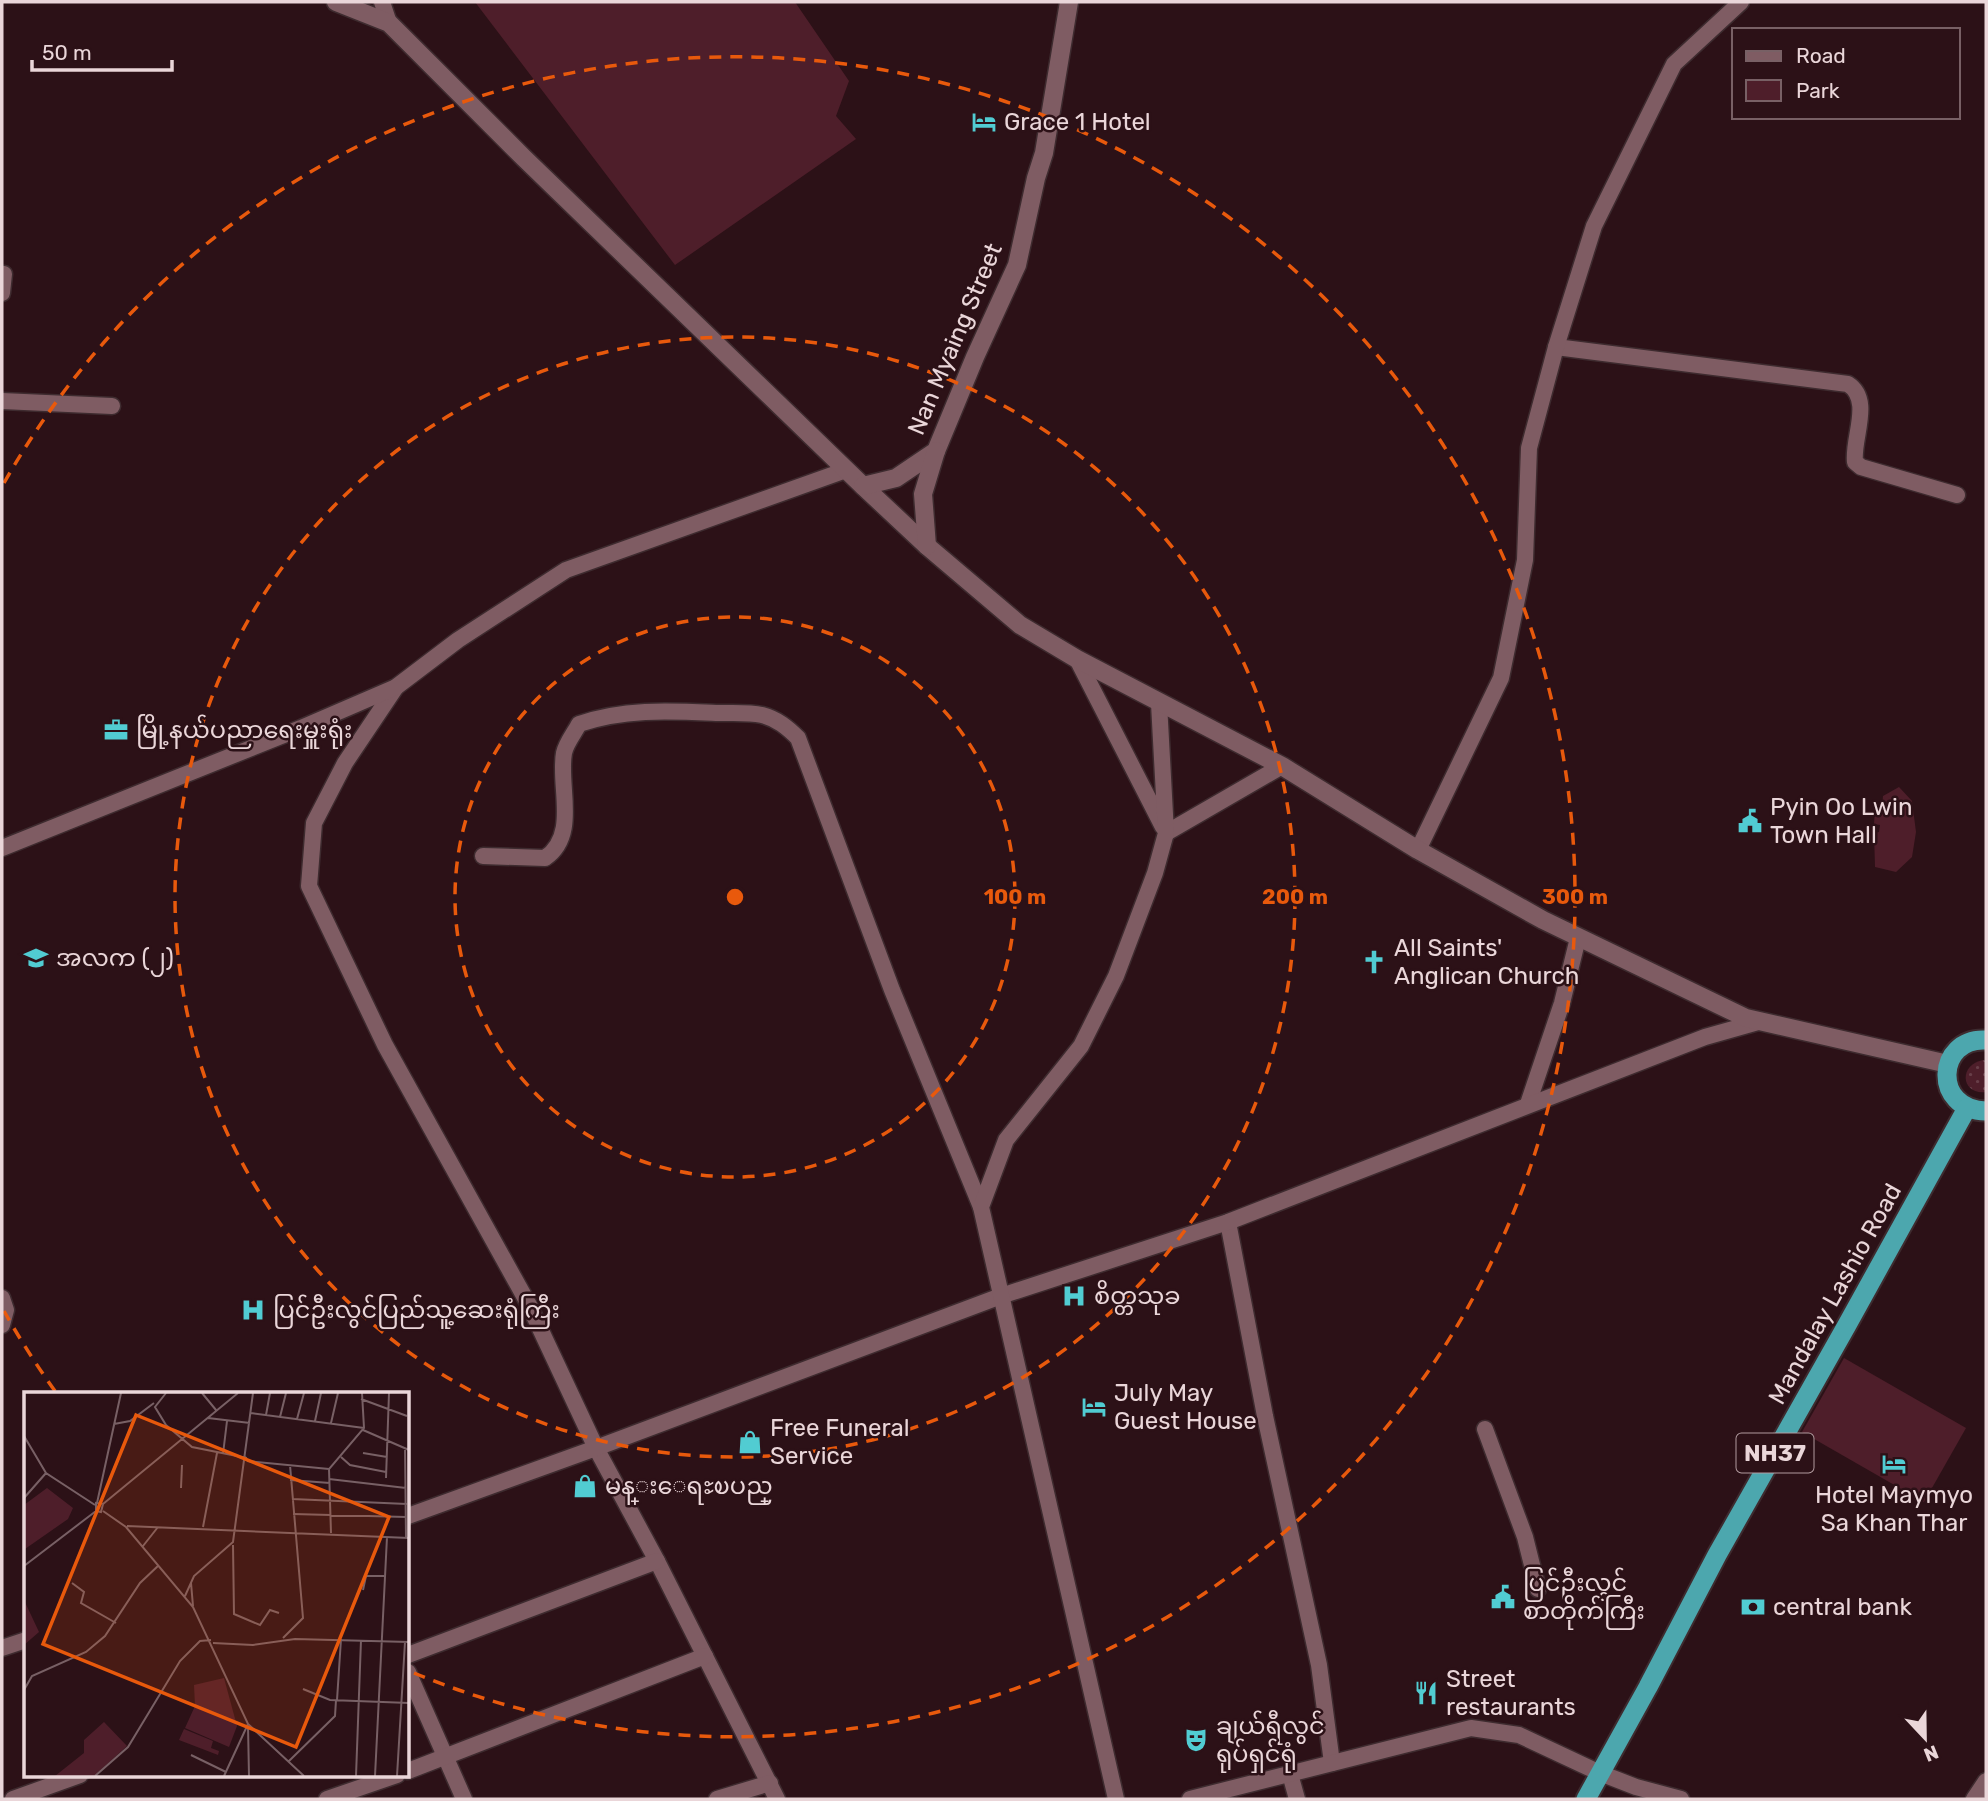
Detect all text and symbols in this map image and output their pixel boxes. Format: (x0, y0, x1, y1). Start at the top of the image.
scale bar (32, 28, 172, 72)
legend (1732, 28, 1960, 119)
text: 50 m (42, 40, 92, 65)
text: Road (1796, 43, 1846, 68)
text: Park (1796, 78, 1840, 103)
hotel icon: Grace 1 Hotel (970, 108, 998, 136)
place label: Grace 1 Hotel (1004, 108, 1151, 136)
street label: Nan Myaing Street (902, 239, 1008, 439)
place label: မြို့နယ်ပညာရေးမှူးရုံး (136, 714, 352, 749)
office icon: မြို့နယ်ပညာရေးမှူးရုံး (102, 716, 130, 744)
place label: Pyin Oo Lwin Town Hall (1770, 793, 1912, 849)
public building icon: Pyin Oo Lwin Town Hall (1736, 807, 1764, 835)
text: 100 m (984, 884, 1046, 909)
text: 200 m (1262, 884, 1328, 909)
text: 300 m (1542, 884, 1608, 909)
centre of rings (723, 885, 747, 909)
place label: All Saints' Anglican Church (1394, 934, 1579, 990)
school or university icon: အလက (၂) (22, 944, 50, 972)
place label: အလက (၂) (56, 944, 174, 977)
church icon: All Saints' Anglican Church (1360, 948, 1388, 976)
street label: Mandalay Lashio Road (1763, 1179, 1907, 1409)
place label: စိတ္တသုခ (1094, 1280, 1180, 1315)
hospital icon: စိတ္တသုခ (1060, 1282, 1088, 1310)
place label: ပြင်ဦးလွင်ပြည်သူ့ဆေးရုံကြီး (273, 1294, 560, 1329)
hospital icon: ပြင်ဦးလွင်ပြည်သူ့ဆေးရုံကြီး (239, 1296, 267, 1324)
place label: July May Guest House (1114, 1379, 1257, 1435)
inset map (24, 1392, 410, 1776)
hotel icon: July May Guest House (1080, 1393, 1108, 1421)
place label: Free Funeral Service (770, 1414, 910, 1470)
shop icon: Free Funeral Service (736, 1428, 764, 1456)
road number: NH37 (1736, 1434, 1814, 1472)
hotel icon: Hotel Maymyo Sa Khan Thar (1880, 1450, 1908, 1478)
shop icon: မန္းေရႊၿပည္ (571, 1472, 599, 1500)
place label: မန္းေရႊၿပည္ (605, 1472, 773, 1505)
place label: Hotel Maymyo Sa Khan Thar (1815, 1481, 1973, 1537)
place label: ပြင်ဦးလွင် စာတိုက်ကြီး (1523, 1567, 1645, 1630)
public building icon: ပြင်ဦးလွင် စာတိုက်ကြီး (1489, 1583, 1517, 1611)
bank icon: central bank (1739, 1593, 1767, 1621)
place label: central bank (1773, 1593, 1912, 1621)
place label: Street restaurants (1446, 1665, 1576, 1721)
restaurant icon: Street restaurants (1412, 1679, 1440, 1707)
north arrow (1890, 1703, 1960, 1773)
place label: ချယ်ရီလွင် ရုပ်ရှင်ရုံ (1216, 1710, 1325, 1773)
theatre icon: ချယ်ရီလွင် ရုပ်ရှင်ရုံ (1182, 1726, 1210, 1754)
text: N (1921, 1740, 1942, 1767)

